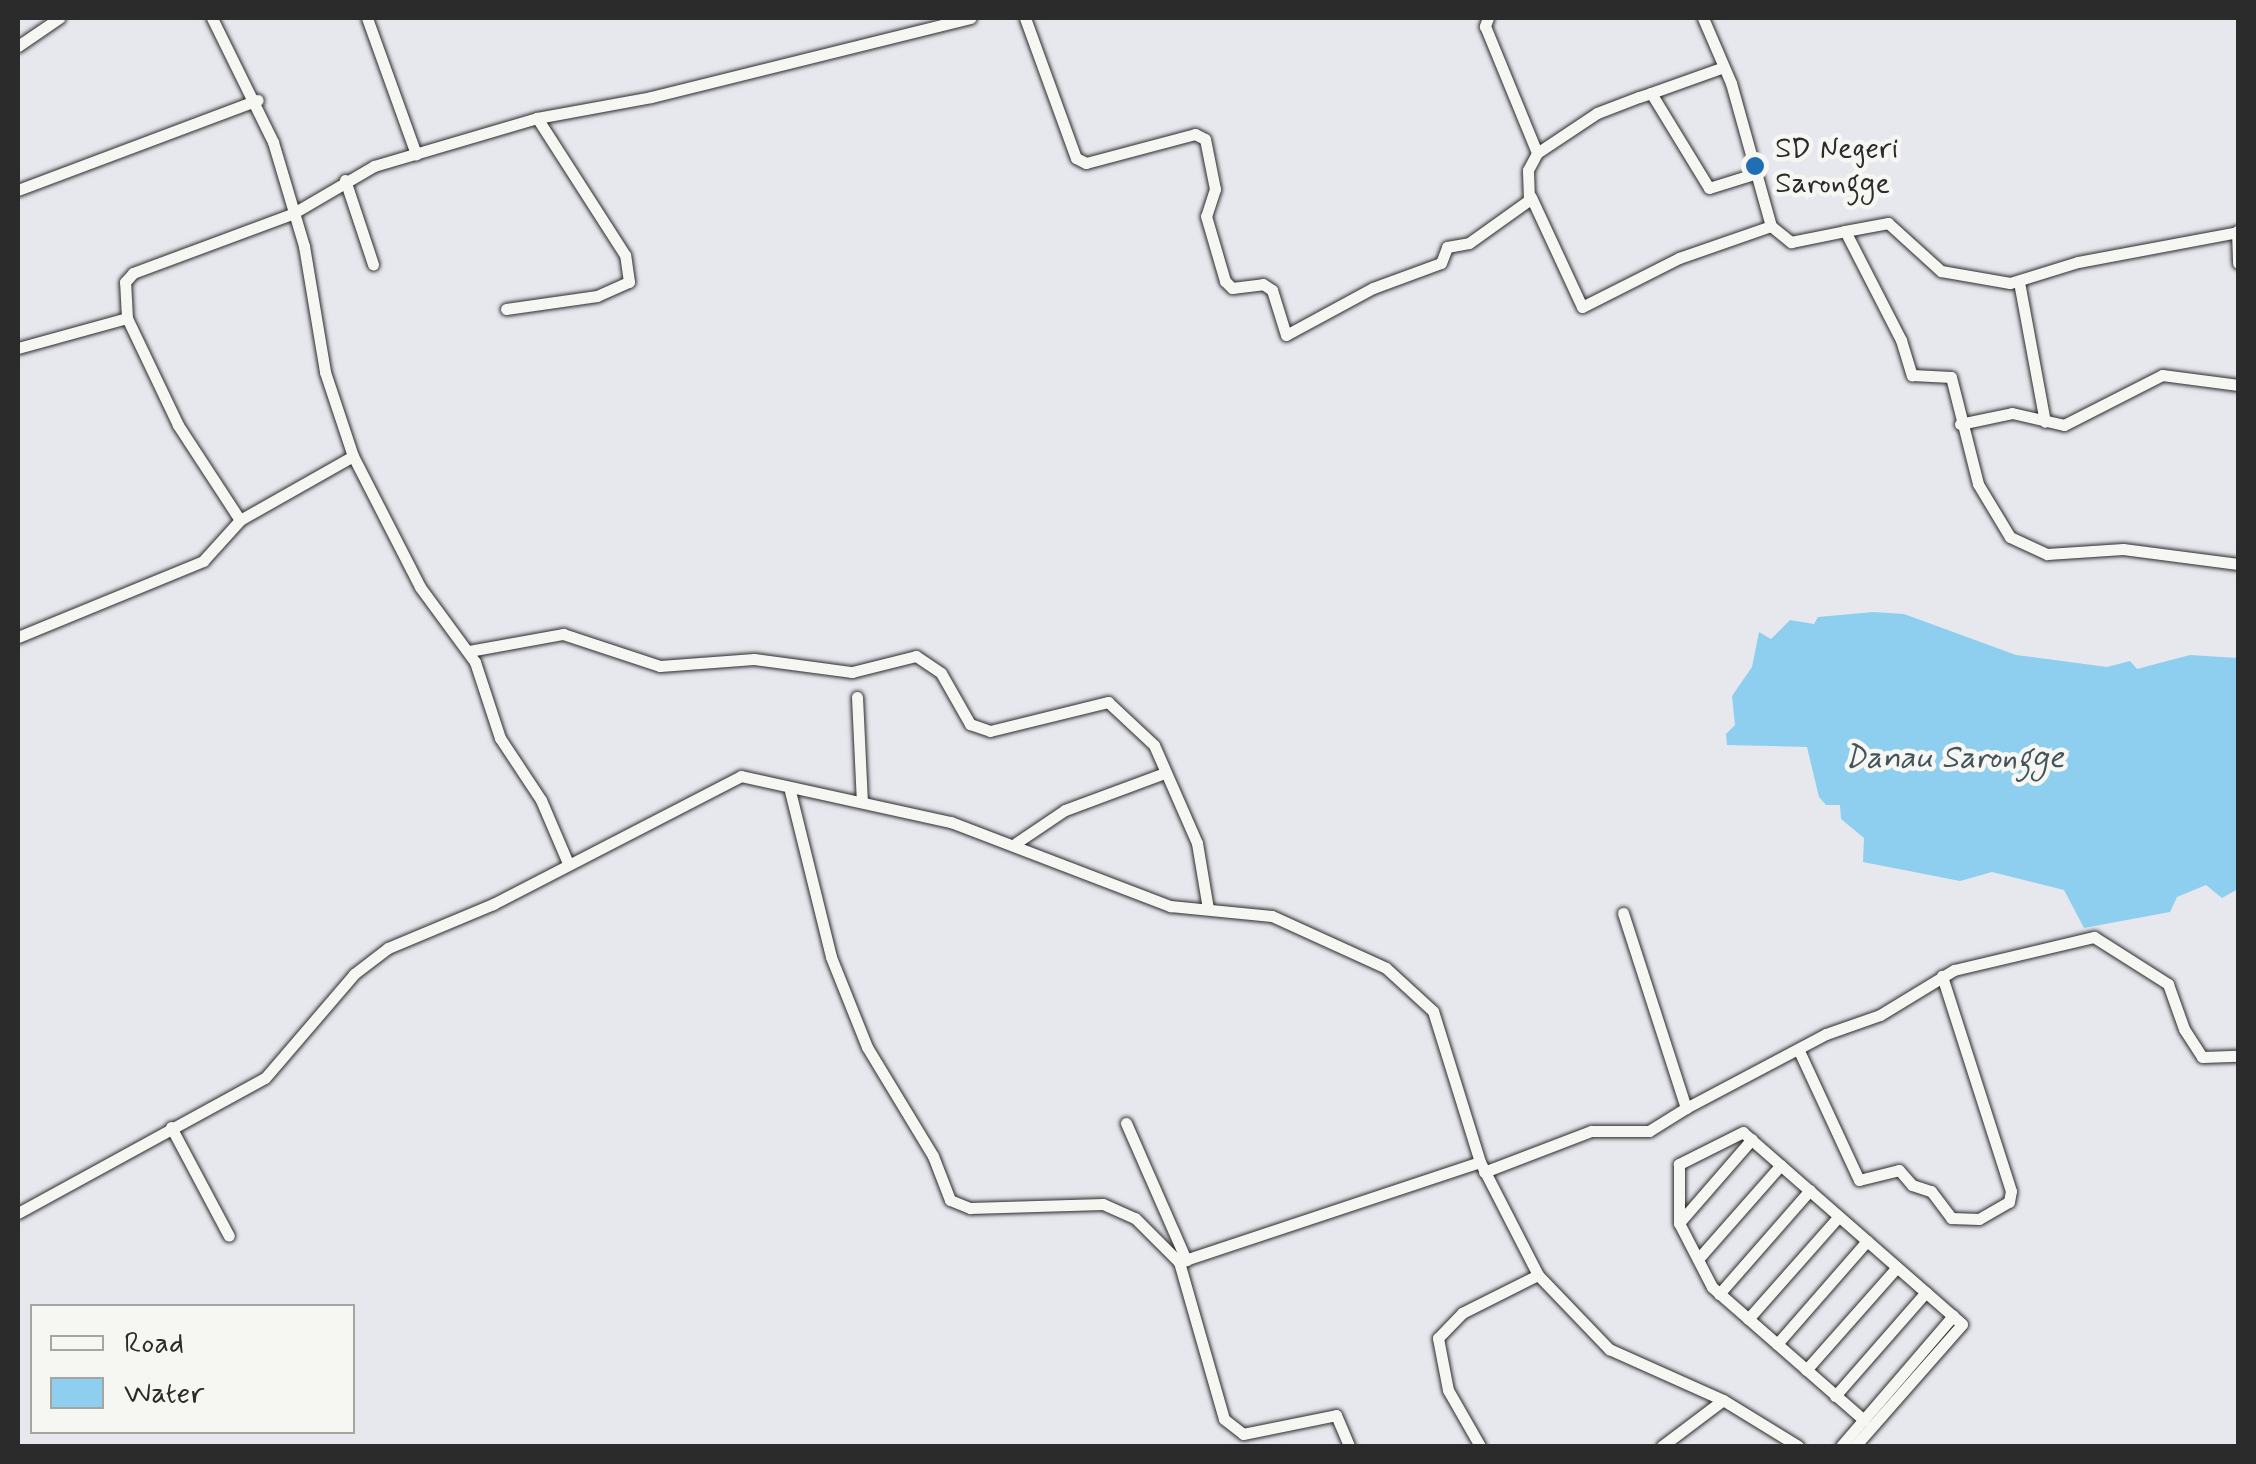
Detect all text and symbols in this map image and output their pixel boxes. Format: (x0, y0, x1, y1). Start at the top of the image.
place label: SD Negeri Sarongge (1775, 131, 1902, 202)
marker: SD Negeri Sarongge (1744, 155, 1766, 177)
water label: Danau Sarongge (1844, 739, 2064, 777)
legend (30, 1304, 355, 1434)
text: Road (124, 1324, 184, 1363)
text: Water (124, 1374, 204, 1413)

